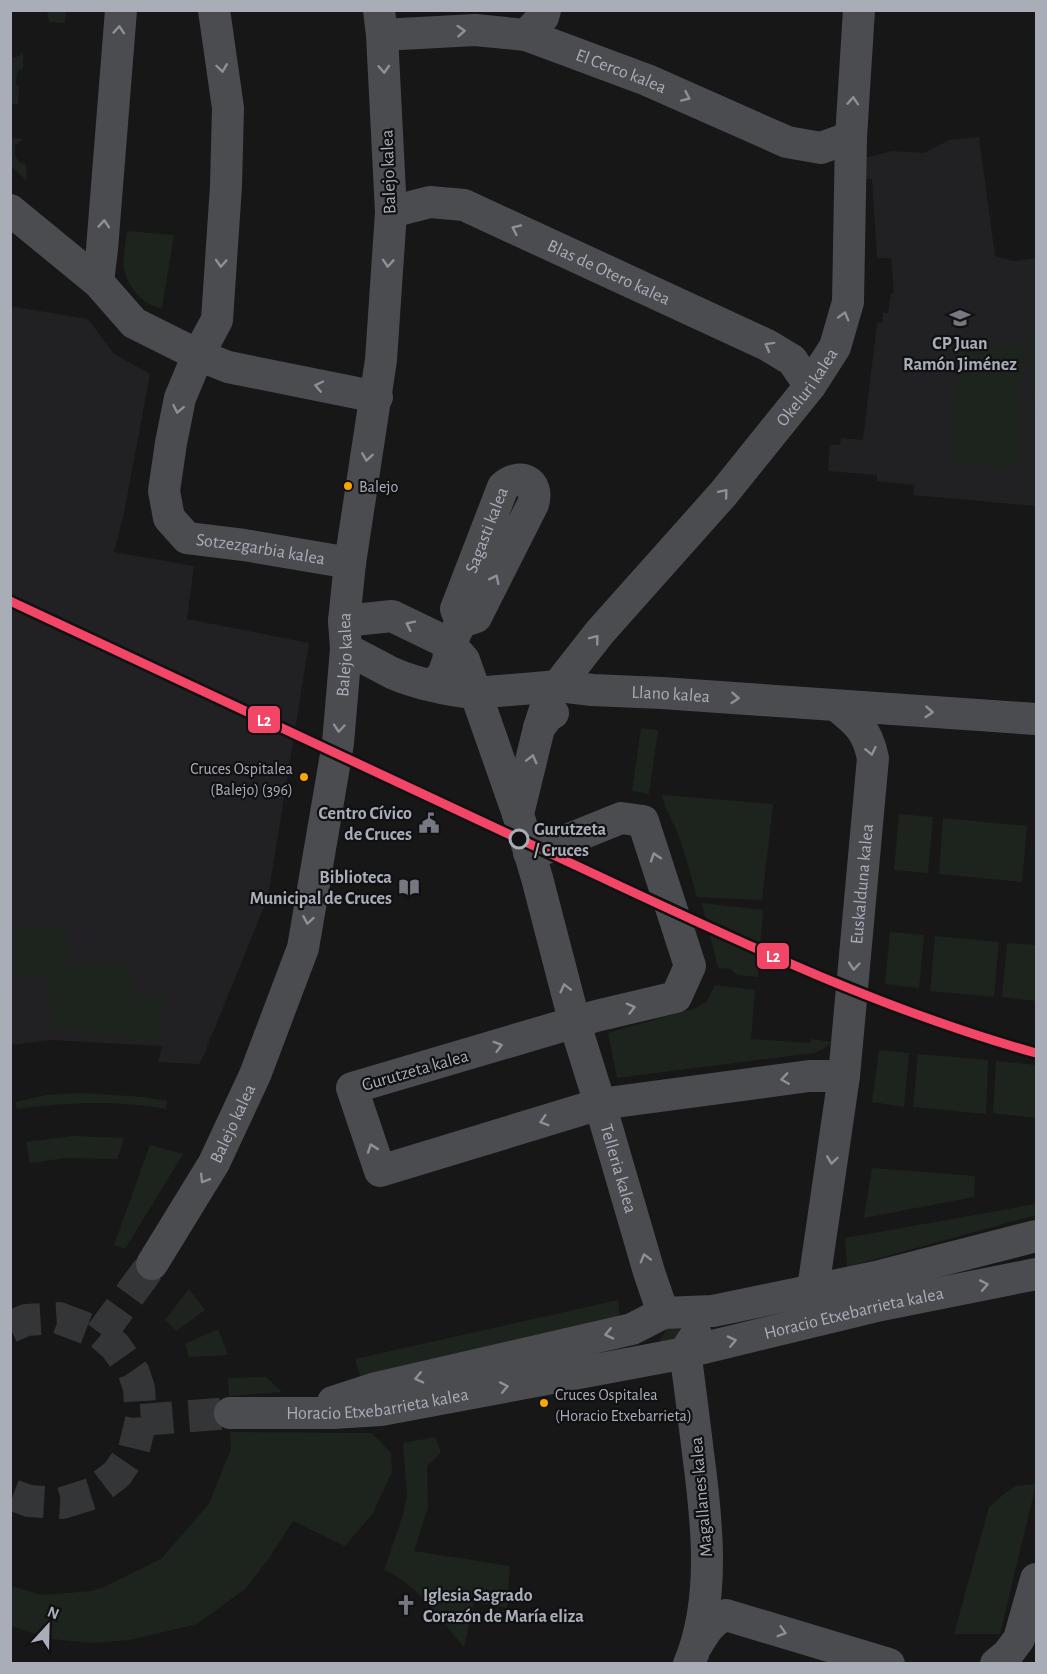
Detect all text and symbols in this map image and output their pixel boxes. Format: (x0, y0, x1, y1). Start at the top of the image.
one-way arrow (113, 25, 126, 34)
one-way arrow (457, 25, 466, 38)
street label: El Cerco kalea (573, 46, 669, 97)
one-way arrow (216, 64, 228, 73)
one-way arrow (377, 64, 390, 73)
one-way arrow (680, 90, 691, 102)
one-way arrow (846, 96, 859, 105)
street label: Balejo kalea (379, 129, 399, 215)
one-way arrow (97, 220, 110, 229)
one-way arrow (511, 224, 522, 236)
street label: Blas de Otero kalea (544, 237, 673, 309)
one-way arrow (215, 258, 228, 267)
one-way arrow (381, 259, 394, 268)
school or university icon: CP Juan Ramón Jiménez (948, 306, 972, 330)
one-way arrow (837, 311, 849, 322)
place label: CP Juan Ramón Jiménez (903, 335, 1017, 374)
one-way arrow (765, 342, 775, 353)
street label: Okeluri kalea (773, 345, 842, 430)
one-way arrow (315, 380, 325, 393)
one-way arrow (172, 404, 185, 414)
one-way arrow (361, 452, 374, 462)
place label: Balejo (359, 479, 399, 496)
marker: Balejo (342, 480, 354, 492)
street label: Sagasti kalea (463, 485, 512, 576)
one-way arrow (716, 489, 727, 500)
street label: Sotzezgarbia kalea (195, 531, 326, 569)
one-way arrow (488, 574, 500, 585)
street label: Balejo kalea (334, 612, 356, 698)
one-way arrow (405, 620, 416, 632)
one-way arrow (587, 635, 598, 646)
street label: Llano kalea (631, 684, 711, 706)
one-way arrow (730, 692, 739, 705)
line badge: L2 (247, 705, 281, 734)
one-way arrow (925, 705, 934, 718)
text: L2 (257, 713, 272, 729)
one-way arrow (333, 723, 346, 732)
one-way arrow (864, 746, 877, 756)
one-way arrow (524, 754, 537, 764)
place label: Cruces Ospitalea (Balejo) (396) (190, 761, 293, 799)
marker: Cruces Ospitalea (Balejo) (396) (298, 771, 310, 783)
place label: Centro Cívico de Cruces (318, 805, 412, 844)
public building icon: Centro Cívico de Cruces (417, 811, 441, 835)
place label: Gurutzeta / Cruces (533, 821, 607, 860)
street label: Euskalduna kalea (848, 823, 877, 945)
marker: Gurutzeta / Cruces (509, 829, 529, 849)
one-way arrow (650, 852, 662, 863)
place label: Biblioteca Municipal de Cruces (250, 869, 392, 908)
library icon: Biblioteca Municipal de Cruces (397, 875, 421, 899)
one-way arrow (302, 915, 315, 925)
line badge: L2 (756, 942, 790, 970)
text: L2 (766, 949, 781, 965)
one-way arrow (848, 961, 861, 970)
one-way arrow (560, 983, 573, 993)
one-way arrow (626, 1002, 636, 1015)
one-way arrow (493, 1041, 503, 1053)
street label: Gurutzeta kalea (360, 1047, 471, 1095)
one-way arrow (781, 1073, 790, 1085)
street label: Balejo kalea (207, 1082, 259, 1166)
one-way arrow (539, 1114, 550, 1126)
street label: Telleria kalea (596, 1122, 639, 1215)
one-way arrow (367, 1143, 380, 1154)
one-way arrow (826, 1155, 838, 1164)
one-way arrow (199, 1173, 211, 1183)
one-way arrow (640, 1253, 652, 1264)
one-way arrow (978, 1279, 988, 1292)
street label: Horacio Etxebarrieta kalea (762, 1285, 945, 1343)
one-way arrow (605, 1327, 615, 1340)
one-way arrow (727, 1336, 737, 1349)
one-way arrow (414, 1371, 424, 1384)
one-way arrow (498, 1381, 508, 1394)
street label: Horacio Etxebarrieta kalea (286, 1386, 470, 1423)
place label: Cruces Ospitalea (Horacio Etxebarrieta) (555, 1387, 692, 1424)
marker: Cruces Ospitalea (Horacio Etxebarrieta) (538, 1397, 550, 1409)
street label: Magallanes kalea (688, 1436, 716, 1558)
place label: Iglesia Sagrado Corazón de María eliza (423, 1587, 584, 1626)
church icon: Iglesia Sagrado Corazón de María eliza (394, 1593, 418, 1617)
north arrow (18, 1596, 78, 1656)
text: N (45, 1604, 61, 1623)
one-way arrow (776, 1625, 787, 1637)

